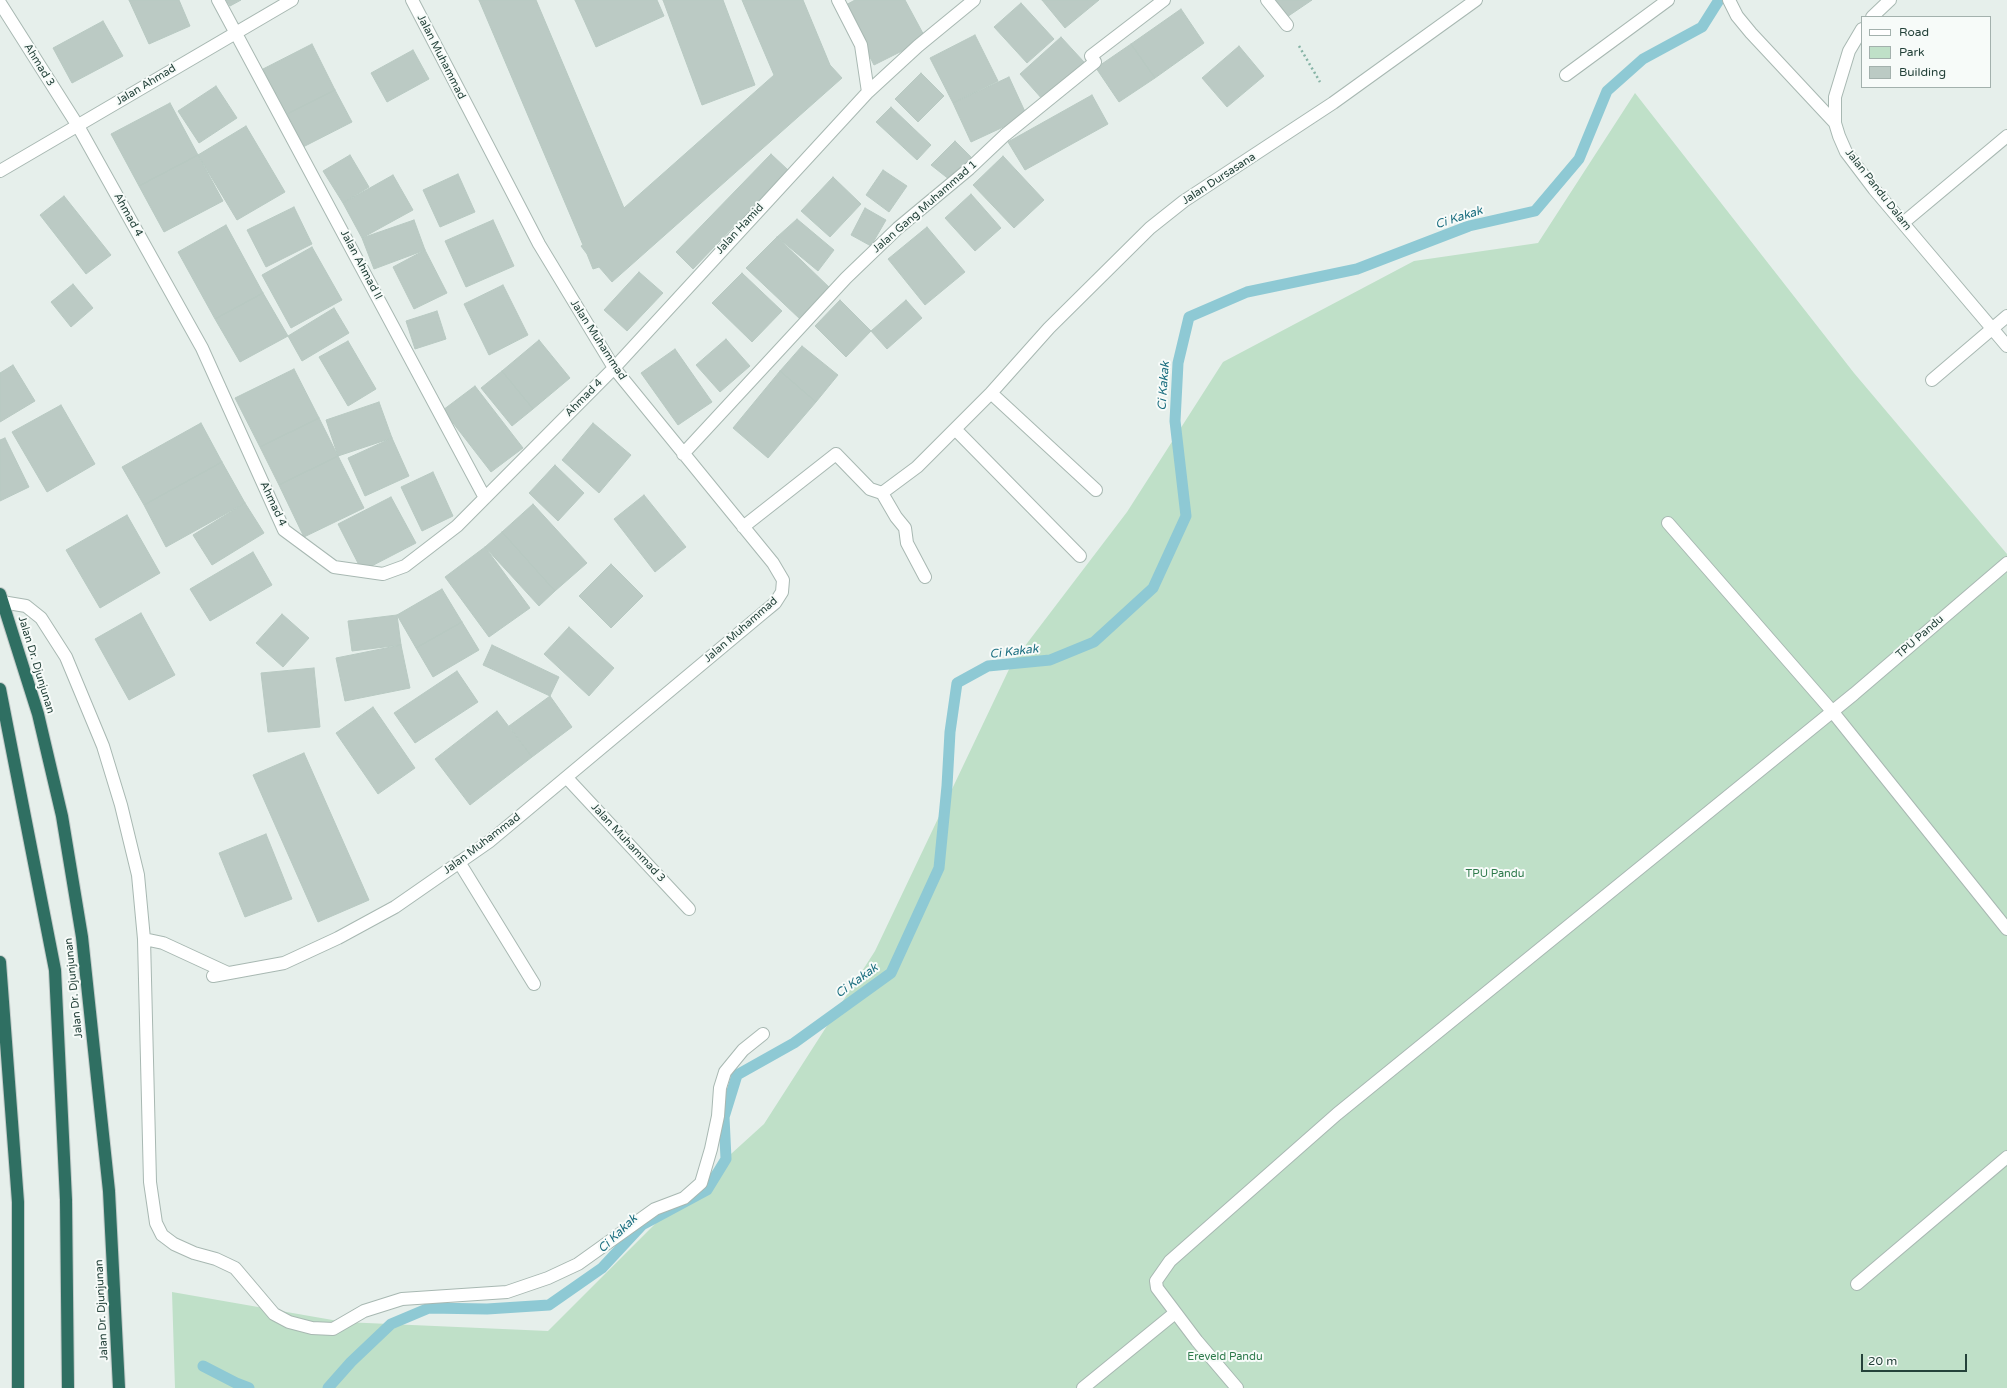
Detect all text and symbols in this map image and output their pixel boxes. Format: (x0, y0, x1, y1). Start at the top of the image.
street label: Jalan Muhammad (414, 12, 468, 102)
legend (1861, 16, 1991, 88)
text: Road (1899, 25, 1929, 39)
street label: Ahmad 3 (21, 41, 57, 89)
text: Park (1899, 45, 1925, 59)
street label: Jalan Ahmad (114, 62, 178, 108)
text: Building (1899, 65, 1946, 79)
street label: Jalan Pandu Dalam (1842, 147, 1914, 233)
street label: Jalan Dursasana (1180, 150, 1258, 208)
street label: Jalan Gang Muhammad 1 (870, 158, 980, 256)
street label: Ahmad 4 (111, 191, 145, 239)
street label: Jalan Hamid (713, 201, 767, 257)
water label: Ci Kakak (1434, 204, 1484, 232)
street label: Jalan Ahmad II (337, 228, 385, 302)
street label: Jalan Muhammad (567, 297, 629, 383)
water label: Ci Kakak (1155, 361, 1173, 411)
street label: Ahmad 4 (562, 376, 606, 420)
street label: Ahmad 4 (257, 480, 289, 528)
street label: Jalan Muhammad (702, 594, 780, 666)
street label: TPU Pandu (1893, 613, 1947, 661)
street label: Jalan Dr. Djunjunan (15, 615, 57, 715)
water label: Ci Kakak (989, 642, 1039, 662)
street label: Jalan Muhammad 3 (588, 801, 668, 885)
street label: Jalan Muhammad (441, 811, 523, 877)
park label: TPU Pandu (1466, 867, 1524, 881)
street label: Jalan Dr. Djunjunan (62, 937, 86, 1039)
water label: Ci Kakak (833, 961, 881, 1001)
water label: Ci Kakak (595, 1212, 641, 1256)
street label: Jalan Dr. Djunjunan (93, 1259, 111, 1361)
scale bar (1863, 1346, 1969, 1372)
park label: Ereveld Pandu (1187, 1350, 1263, 1364)
text: 20 m (1868, 1354, 1897, 1368)

